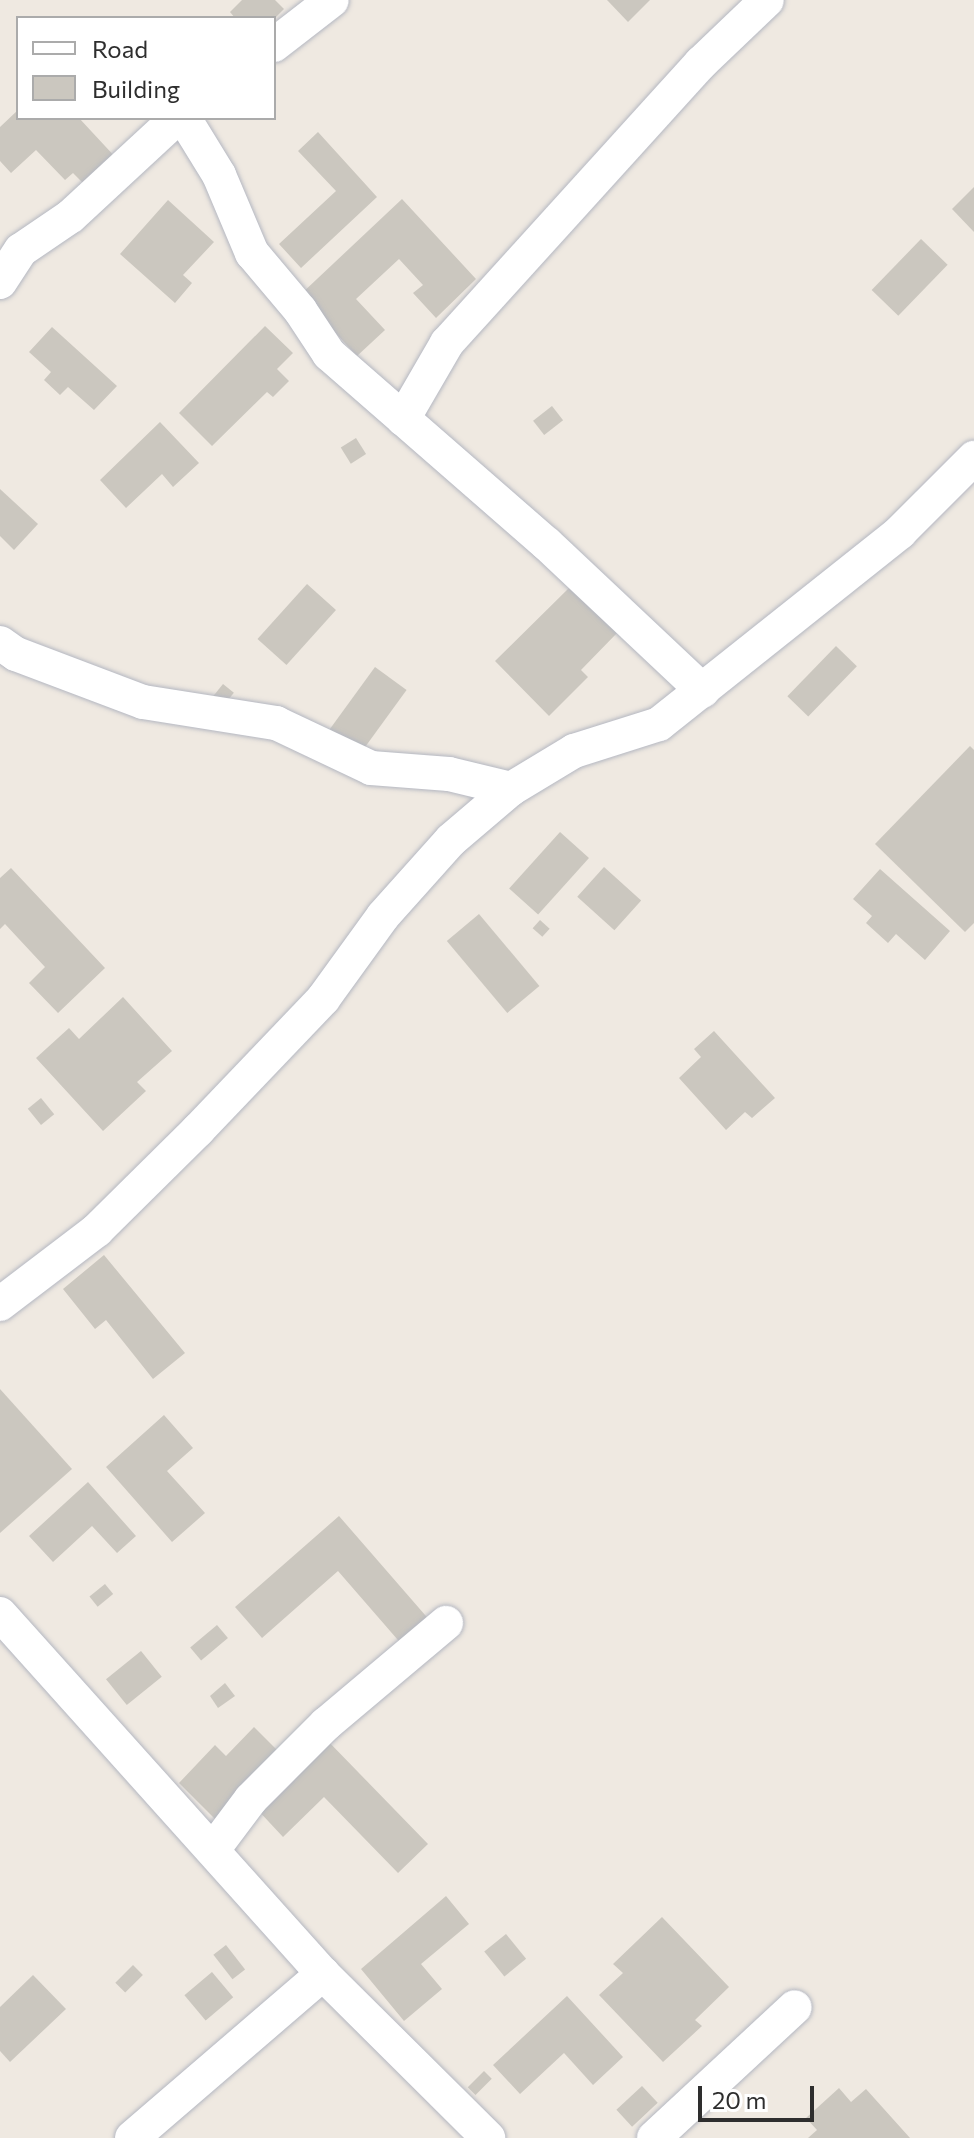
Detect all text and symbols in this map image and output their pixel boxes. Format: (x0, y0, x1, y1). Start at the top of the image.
legend (16, 16, 276, 120)
text: Road (92, 34, 148, 63)
text: Building (92, 74, 180, 103)
scale bar (702, 2070, 818, 2120)
text: 20 m (712, 2085, 766, 2114)

